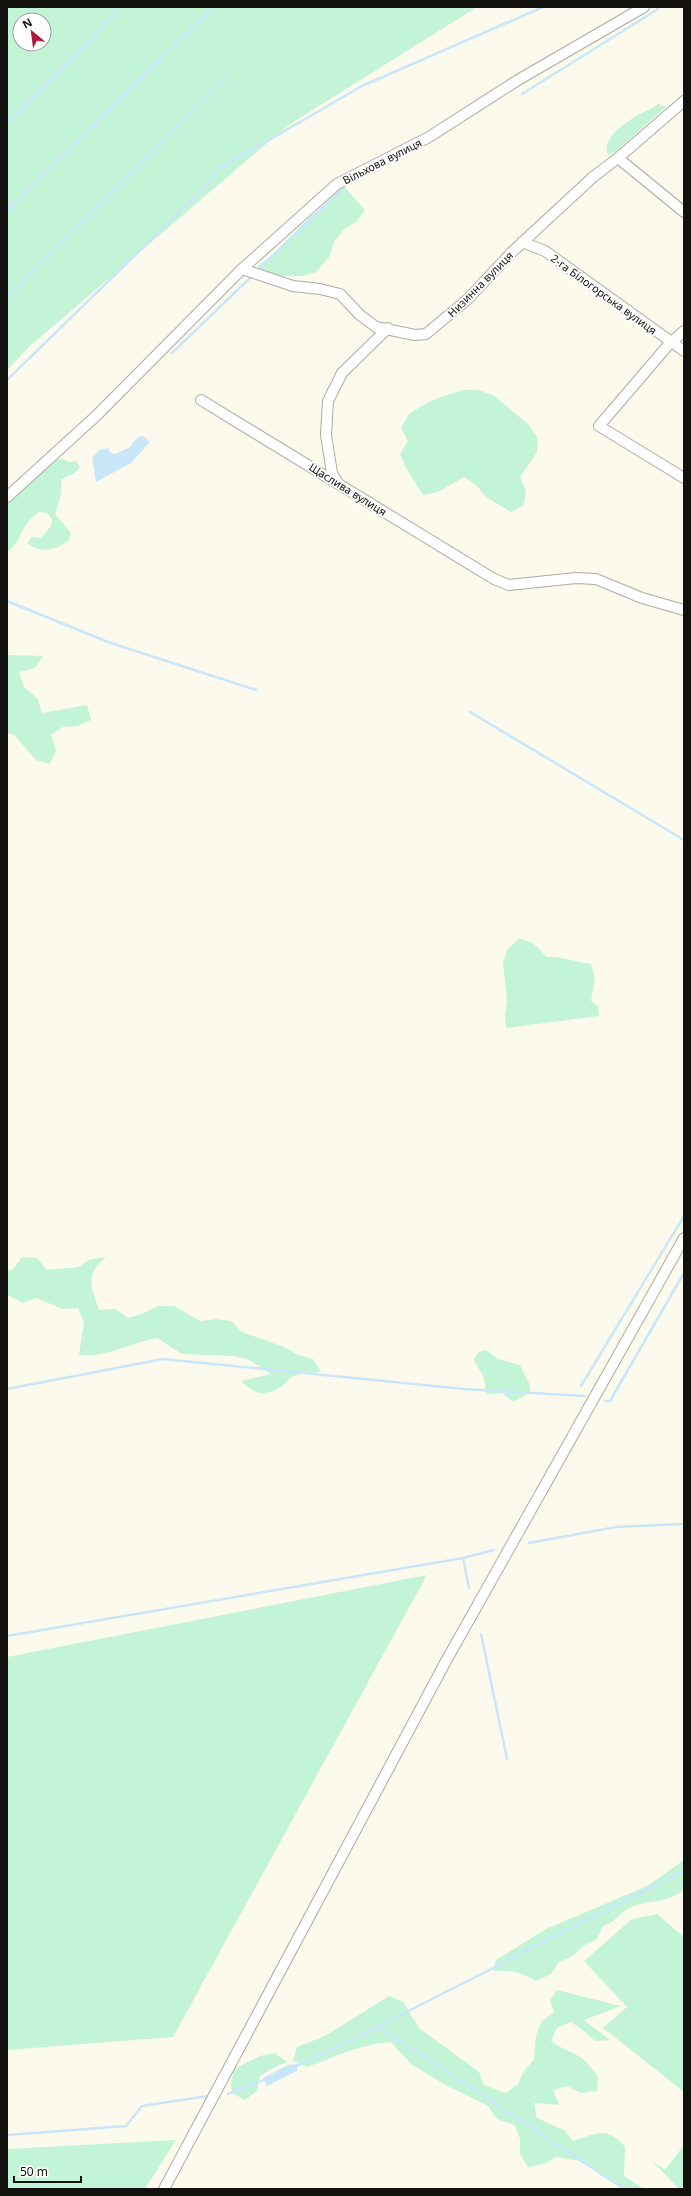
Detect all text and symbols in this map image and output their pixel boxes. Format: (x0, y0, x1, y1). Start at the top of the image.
north arrow (12, 12, 52, 52)
text: N (19, 14, 34, 32)
street label: Вільхова вулиця (340, 135, 424, 187)
street label: Низинна вулиця (444, 248, 516, 320)
street label: 2-га Білогорська вулиця (548, 250, 660, 338)
street label: Щаслива вулиця (306, 459, 390, 519)
scale bar (14, 2158, 81, 2184)
text: 50 m (20, 2163, 48, 2180)

